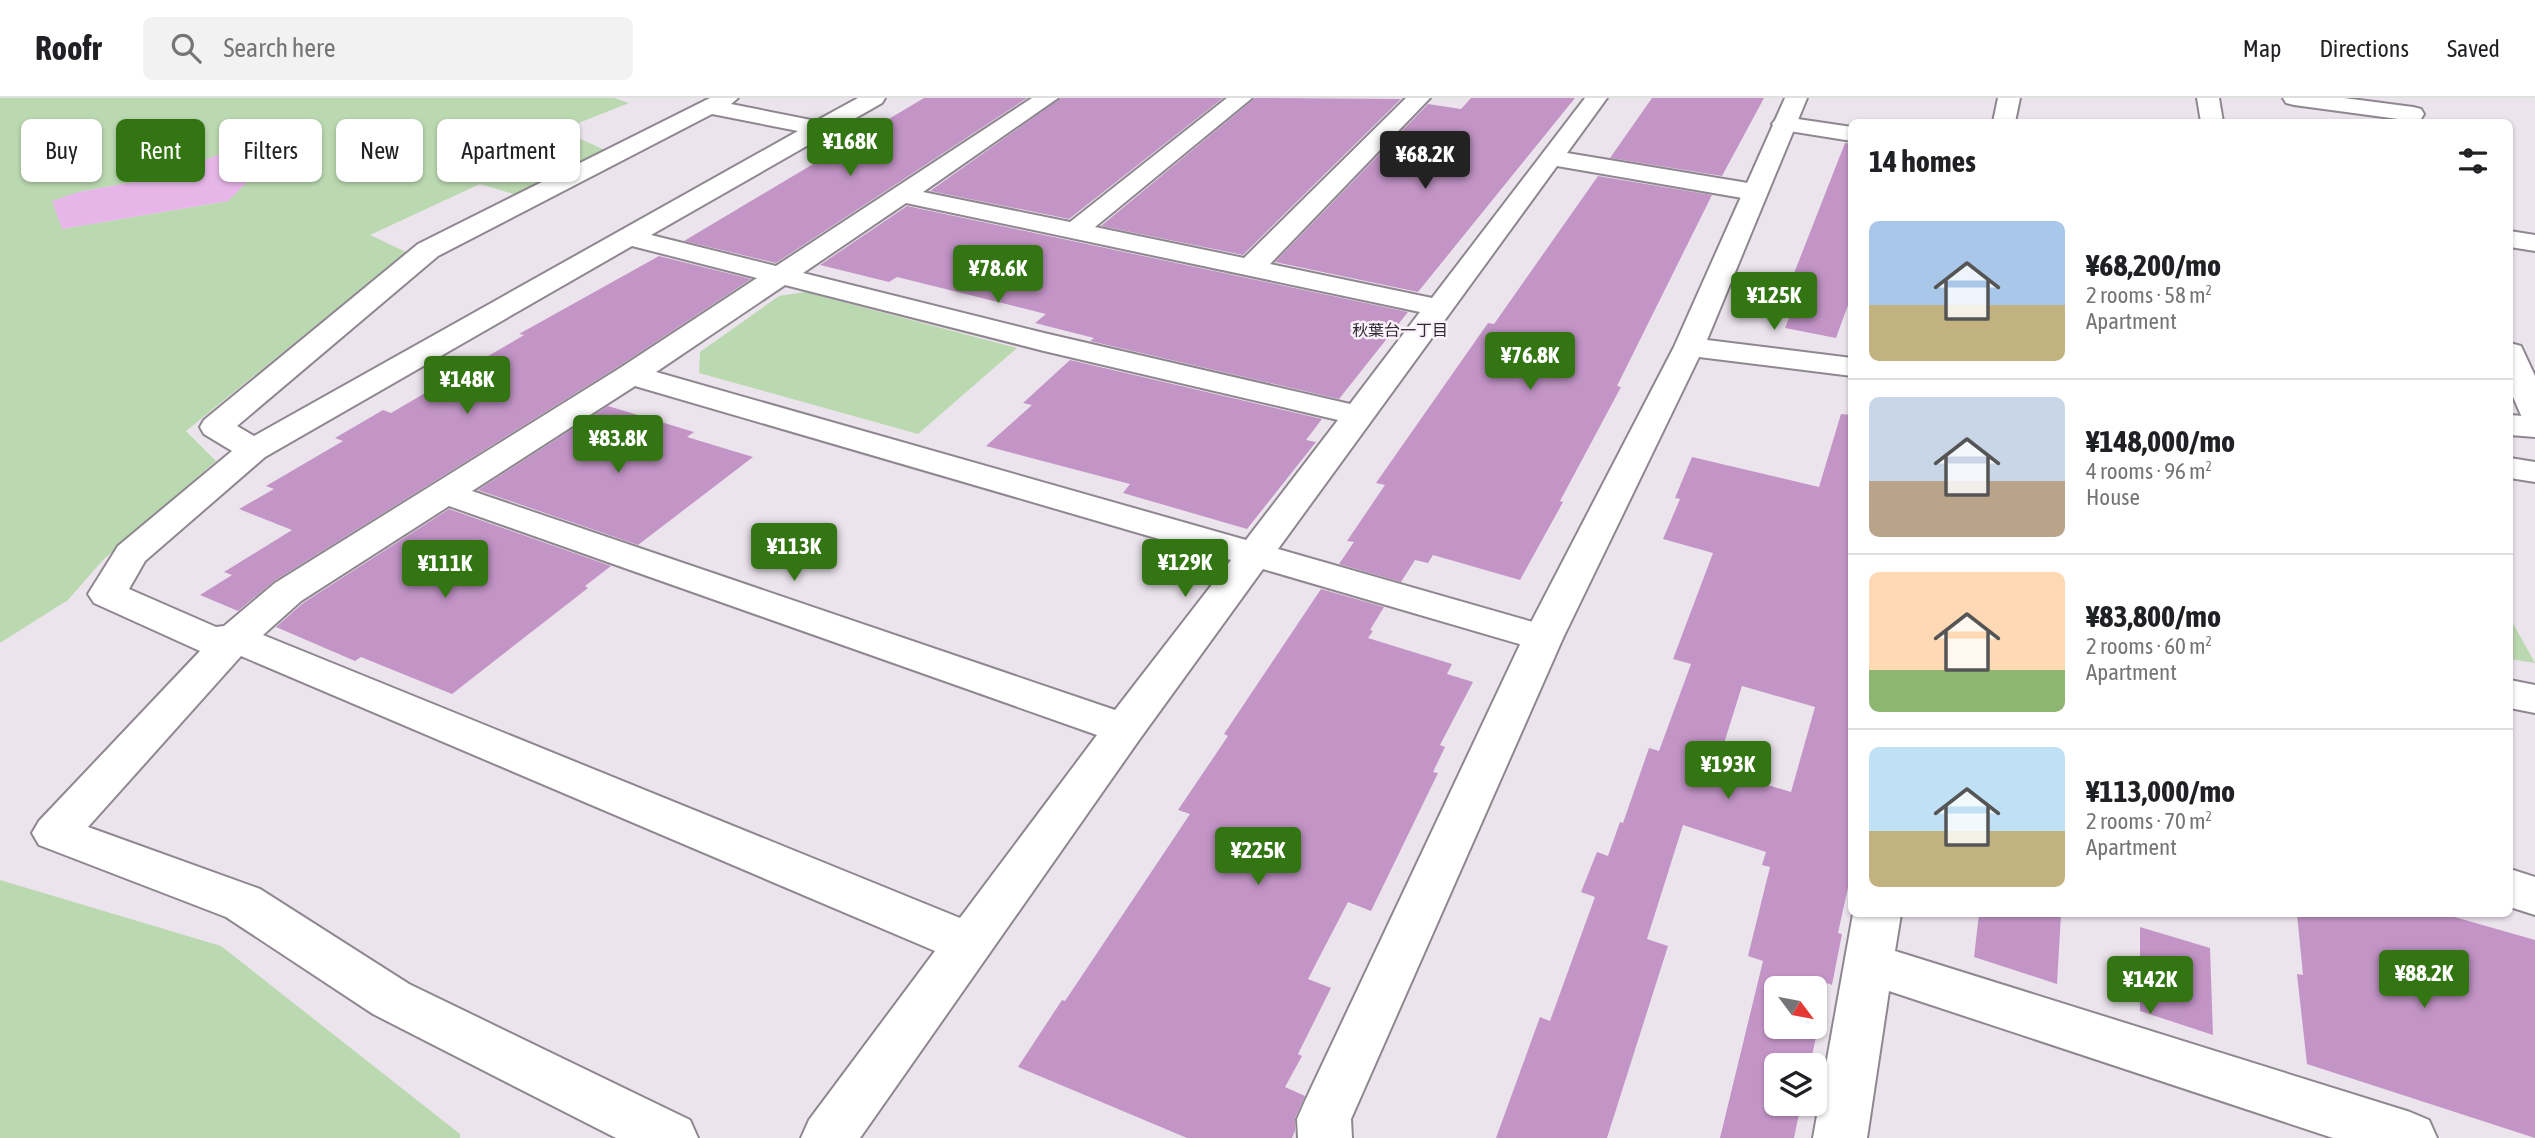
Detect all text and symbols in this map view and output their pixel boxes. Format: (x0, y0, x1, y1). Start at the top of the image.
search box (143, 17, 633, 80)
text: Roofr (35, 29, 101, 67)
icon: search (167, 29, 205, 67)
text: Search here (223, 33, 336, 63)
text: Map (2243, 35, 2281, 62)
text: Directions (2319, 35, 2409, 62)
text: Saved (2447, 35, 2500, 62)
pin: ¥168K (801, 118, 899, 178)
chip: Buy (21, 119, 102, 182)
chip: Rent (116, 119, 205, 182)
chip: Filters (219, 119, 322, 182)
chip: New (336, 119, 423, 182)
chip: Apartment (437, 119, 580, 182)
text: ¥168K (823, 128, 877, 154)
pin: ¥68.2K (1368, 132, 1482, 191)
text: ¥68.2K (1396, 141, 1454, 167)
icon: filters (2454, 142, 2492, 180)
text: 14 homes (1869, 144, 1976, 178)
pin: ¥78.6K (941, 246, 1055, 305)
text: ¥68,200/mo (2086, 248, 2221, 282)
icon: home (1925, 249, 2009, 333)
text: ¥78.6K (969, 255, 1027, 281)
pin: ¥125K (1725, 272, 1823, 332)
text: ¥125K (1747, 282, 1801, 308)
text: 2 rooms · 58 m² (2086, 282, 2212, 308)
text: Apartment (2086, 308, 2177, 334)
district label: 秋葉台一丁目 (1352, 321, 1448, 339)
pin: ¥76.8K (1473, 332, 1587, 392)
text: ¥76.8K (1501, 342, 1559, 368)
pin: ¥148K (418, 356, 516, 416)
text: ¥148K (440, 366, 494, 392)
pin: ¥83.8K (561, 416, 675, 475)
text: ¥148,000/mo (2086, 424, 2235, 458)
text: ¥83.8K (589, 425, 647, 451)
icon: home (1925, 425, 2009, 509)
text: 4 rooms · 96 m² (2086, 458, 2212, 484)
text: House (2086, 484, 2140, 510)
pin: ¥113K (745, 524, 843, 583)
text: ¥113K (767, 533, 821, 559)
pin: ¥111K (396, 540, 494, 600)
pin: ¥129K (1136, 540, 1234, 599)
text: ¥129K (1158, 549, 1212, 575)
text: ¥111K (418, 550, 472, 576)
text: ¥83,800/mo (2086, 599, 2221, 633)
icon: home (1925, 600, 2009, 684)
text: 2 rooms · 60 m² (2086, 633, 2212, 659)
text: Apartment (2086, 659, 2177, 685)
pin: ¥193K (1679, 742, 1777, 801)
text: ¥193K (1701, 751, 1755, 777)
text: ¥113,000/mo (2086, 774, 2235, 808)
icon: home (1925, 775, 2009, 859)
text: 2 rooms · 70 m² (2086, 808, 2212, 834)
pin: ¥225K (1209, 828, 1307, 887)
text: Apartment (2086, 834, 2177, 860)
text: ¥225K (1231, 837, 1285, 863)
pin: ¥88.2K (2367, 950, 2481, 1010)
pin: ¥142K (2101, 956, 2199, 1016)
text: ¥88.2K (2395, 960, 2453, 986)
text: ¥142K (2123, 966, 2177, 992)
north arrow (1764, 976, 1827, 1040)
map controls (1764, 976, 1827, 1116)
button: layers (1764, 1053, 1827, 1116)

